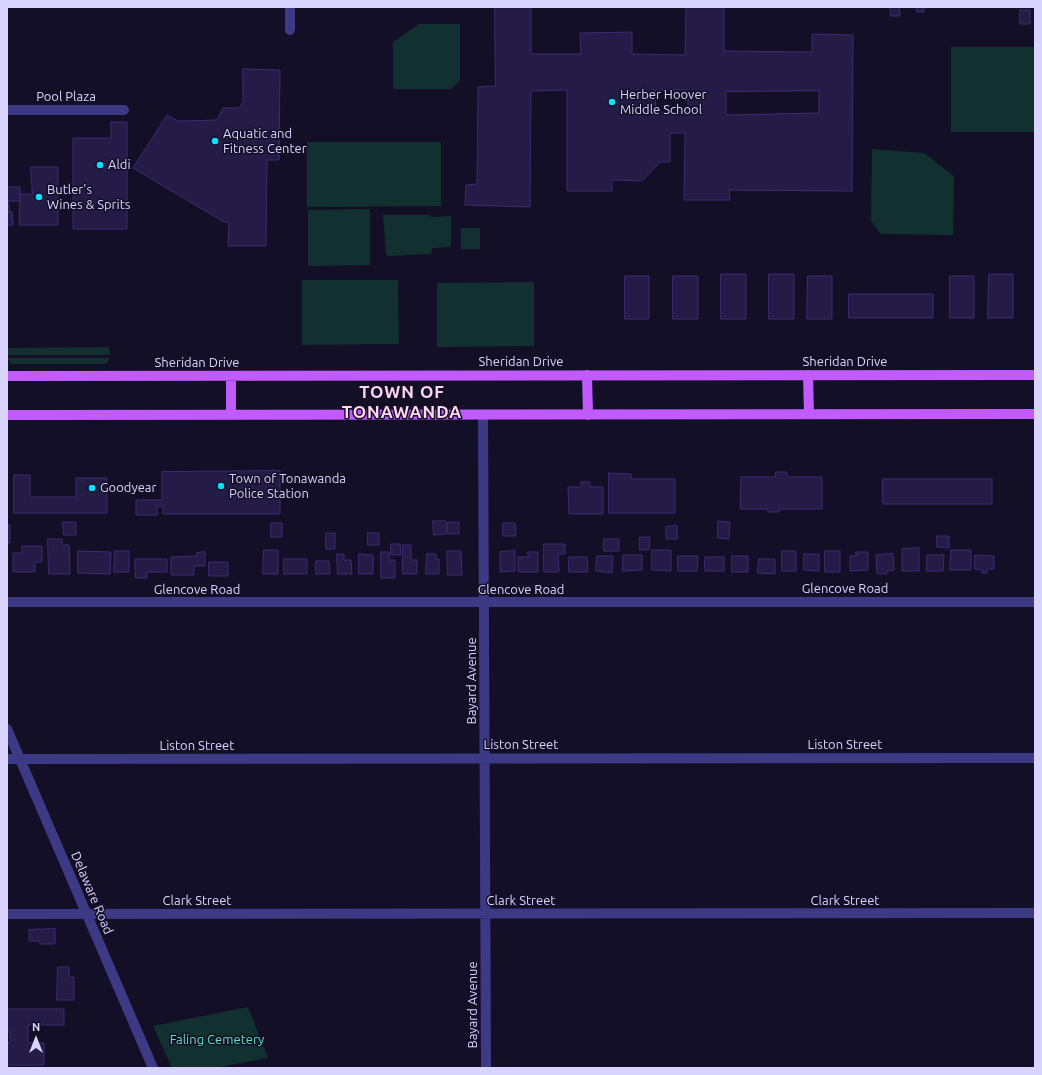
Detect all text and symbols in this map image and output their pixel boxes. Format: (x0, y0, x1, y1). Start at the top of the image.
place label: Herber Hoover Middle School (620, 87, 707, 118)
street label: Pool Plaza (36, 89, 96, 105)
marker: Herber Hoover Middle School (607, 97, 617, 107)
place label: Aquatic and Fitness Center (223, 126, 307, 157)
marker: Aquatic and Fitness Center (210, 136, 220, 146)
place label: Aldi (108, 157, 131, 173)
marker: Aldi (95, 160, 105, 170)
place label: Butler's Wines & Sprits (47, 182, 130, 213)
marker: Butler's Wines & Sprits (34, 192, 44, 202)
street label: Sheridan Drive (479, 354, 563, 370)
street label: Sheridan Drive (803, 354, 887, 370)
street label: Sheridan Drive (155, 355, 239, 371)
district label: TOWN OF TONAWANDA (342, 382, 462, 422)
place label: Town of Tonawanda Police Station (229, 471, 346, 502)
place label: Goodyear (100, 480, 156, 496)
marker: Town of Tonawanda Police Station (216, 481, 226, 491)
marker: Goodyear (87, 483, 97, 493)
street label: Glencove Road (802, 581, 888, 597)
street label: Glencove Road (154, 582, 240, 598)
street label: Glencove Road (478, 582, 564, 598)
street label: Bayard Avenue (464, 637, 480, 725)
street label: Liston Street (484, 737, 558, 753)
street label: Liston Street (808, 737, 882, 753)
street label: Liston Street (160, 738, 234, 754)
street label: Delaware Road (68, 849, 116, 937)
street label: Clark Street (163, 893, 231, 909)
street label: Clark Street (487, 893, 555, 909)
street label: Clark Street (811, 893, 879, 909)
street label: Bayard Avenue (465, 961, 481, 1049)
north arrow (16, 1019, 56, 1059)
text: N (32, 1021, 40, 1033)
park label: Faling Cemetery (170, 1032, 264, 1048)

